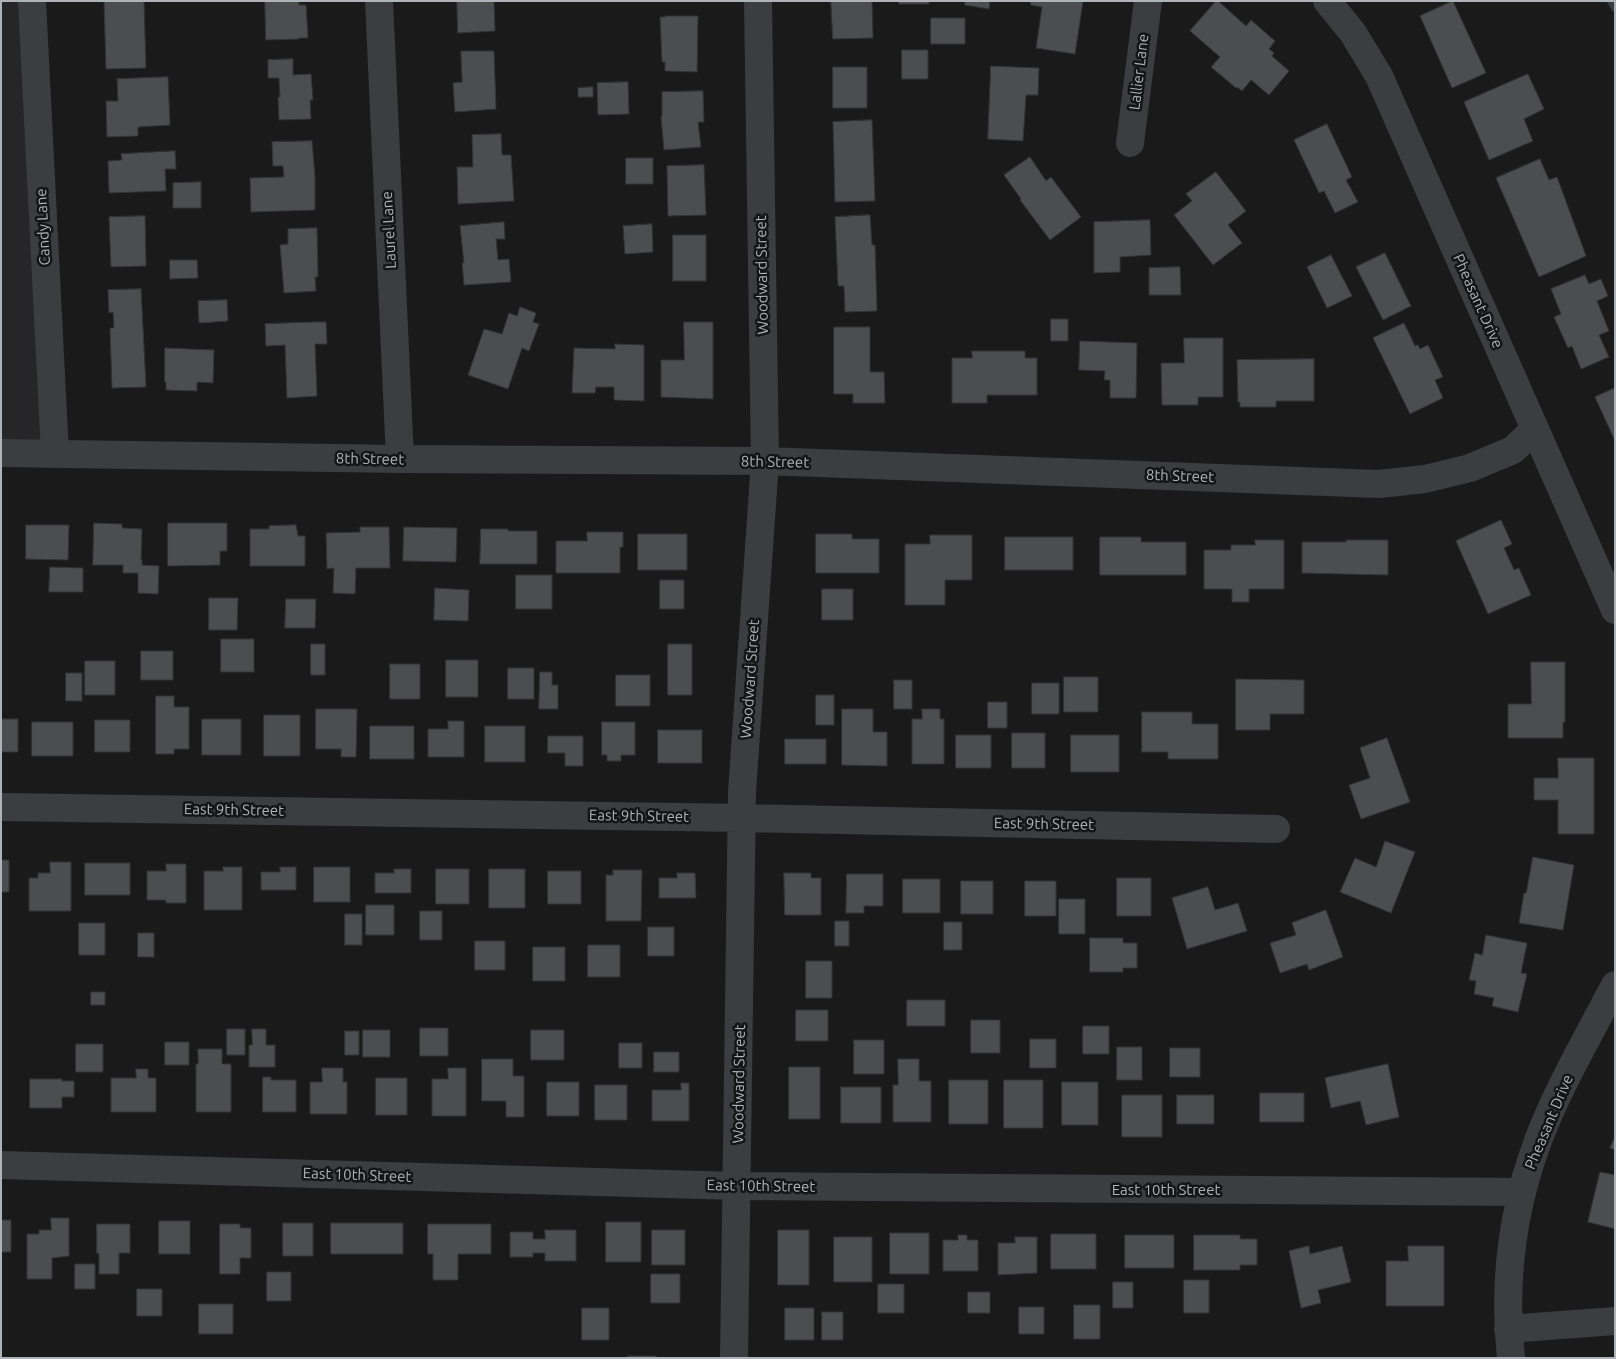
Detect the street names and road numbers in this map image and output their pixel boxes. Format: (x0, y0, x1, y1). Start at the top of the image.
street label: Lallier Lane (1125, 33, 1153, 111)
street label: Candy Lane (32, 188, 54, 266)
street label: Laurel Lane (378, 191, 400, 269)
street label: Woodward Street (752, 215, 772, 335)
street label: Pheasant Drive (1449, 251, 1507, 351)
street label: 8th Street (336, 449, 404, 469)
street label: 8th Street (741, 452, 809, 472)
street label: 8th Street (1146, 466, 1214, 486)
street label: Woodward Street (737, 619, 763, 739)
street label: East 9th Street (184, 800, 284, 820)
street label: East 9th Street (589, 806, 689, 826)
street label: East 9th Street (994, 814, 1094, 834)
street label: Woodward Street (729, 1024, 749, 1144)
street label: Pheasant Drive (1521, 1072, 1577, 1172)
street label: East 10th Street (302, 1164, 412, 1186)
street label: East 10th Street (707, 1176, 815, 1196)
street label: East 10th Street (1112, 1181, 1220, 1199)

